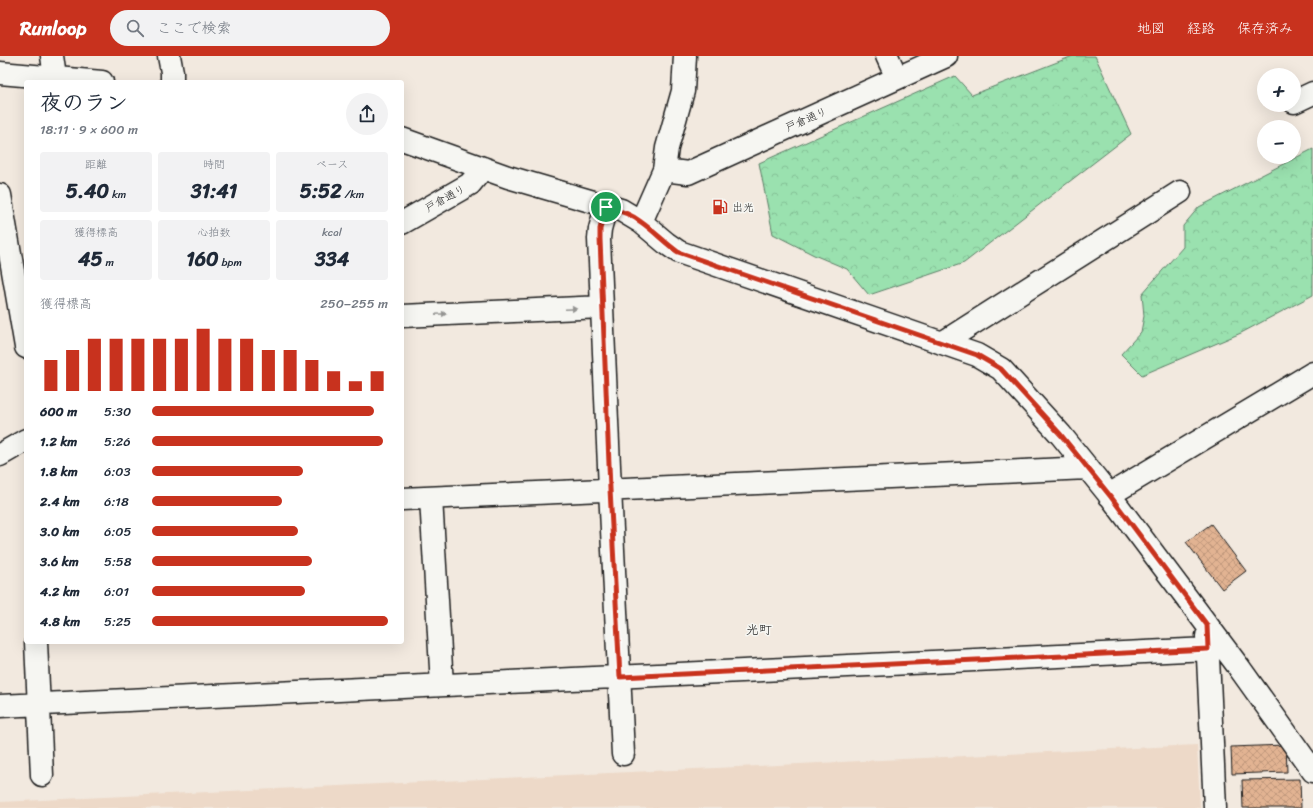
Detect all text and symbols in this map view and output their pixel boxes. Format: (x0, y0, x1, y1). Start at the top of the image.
search box (110, 10, 390, 46)
text: Runloop (20, 12, 86, 45)
text: ここで検索 (156, 15, 231, 41)
text: 地図 (1137, 16, 1165, 41)
text: 経路 (1187, 16, 1215, 41)
text: 保存済み (1237, 16, 1293, 41)
icon: search (124, 17, 146, 39)
map controls (1257, 68, 1301, 164)
button: + (1257, 68, 1301, 112)
text: 夜のラン (40, 83, 128, 122)
button: share (346, 93, 388, 135)
street label: 戸倉通り (782, 102, 830, 137)
text: 18:11 · 9 × 600 m (40, 118, 138, 141)
button: − (1257, 120, 1301, 164)
text: 距離 (85, 155, 107, 174)
text: 時間 (203, 155, 225, 174)
text: ペース (316, 155, 348, 174)
text: 5.40 (66, 174, 109, 209)
text: 31:41 (191, 174, 237, 209)
text: 5:52 (300, 174, 342, 209)
street label: 戸倉通り (421, 179, 469, 217)
text: km (109, 185, 126, 204)
text: /km (342, 185, 364, 204)
pin (589, 190, 623, 224)
icon: arrive (595, 196, 617, 218)
fuel station icon: 出光 (711, 198, 729, 216)
place label: 出光 (732, 198, 754, 217)
text: 獲得標高 (74, 223, 118, 242)
text: 心拍数 (198, 223, 231, 242)
text: kcal (322, 223, 342, 242)
text: 45 (78, 242, 103, 277)
text: 160 (186, 242, 219, 277)
text: 334 (315, 242, 349, 277)
text: m (103, 253, 114, 272)
text: bpm (219, 253, 242, 272)
text: 獲得標高 (40, 292, 92, 315)
text: 250–255 m (320, 292, 388, 315)
one-way arrow (565, 305, 577, 312)
one-way arrow (435, 311, 448, 317)
text: 600 m (40, 400, 77, 423)
text: 5:30 (104, 400, 131, 423)
text: 1.2 km (40, 430, 77, 453)
text: 5:26 (104, 430, 131, 453)
text: 1.8 km (40, 460, 78, 483)
text: 6:03 (104, 460, 131, 483)
text: 2.4 km (40, 490, 80, 513)
text: 6:18 (104, 490, 129, 513)
text: 3.0 km (40, 520, 80, 543)
text: 6:05 (104, 520, 131, 543)
text: 3.6 km (40, 550, 79, 573)
text: 5:58 (104, 550, 132, 573)
text: 4.2 km (40, 580, 80, 603)
text: 6:01 (104, 580, 129, 603)
text: 4.8 km (40, 610, 80, 633)
text: 5:25 (104, 610, 131, 633)
district label: 光町 (746, 618, 772, 641)

